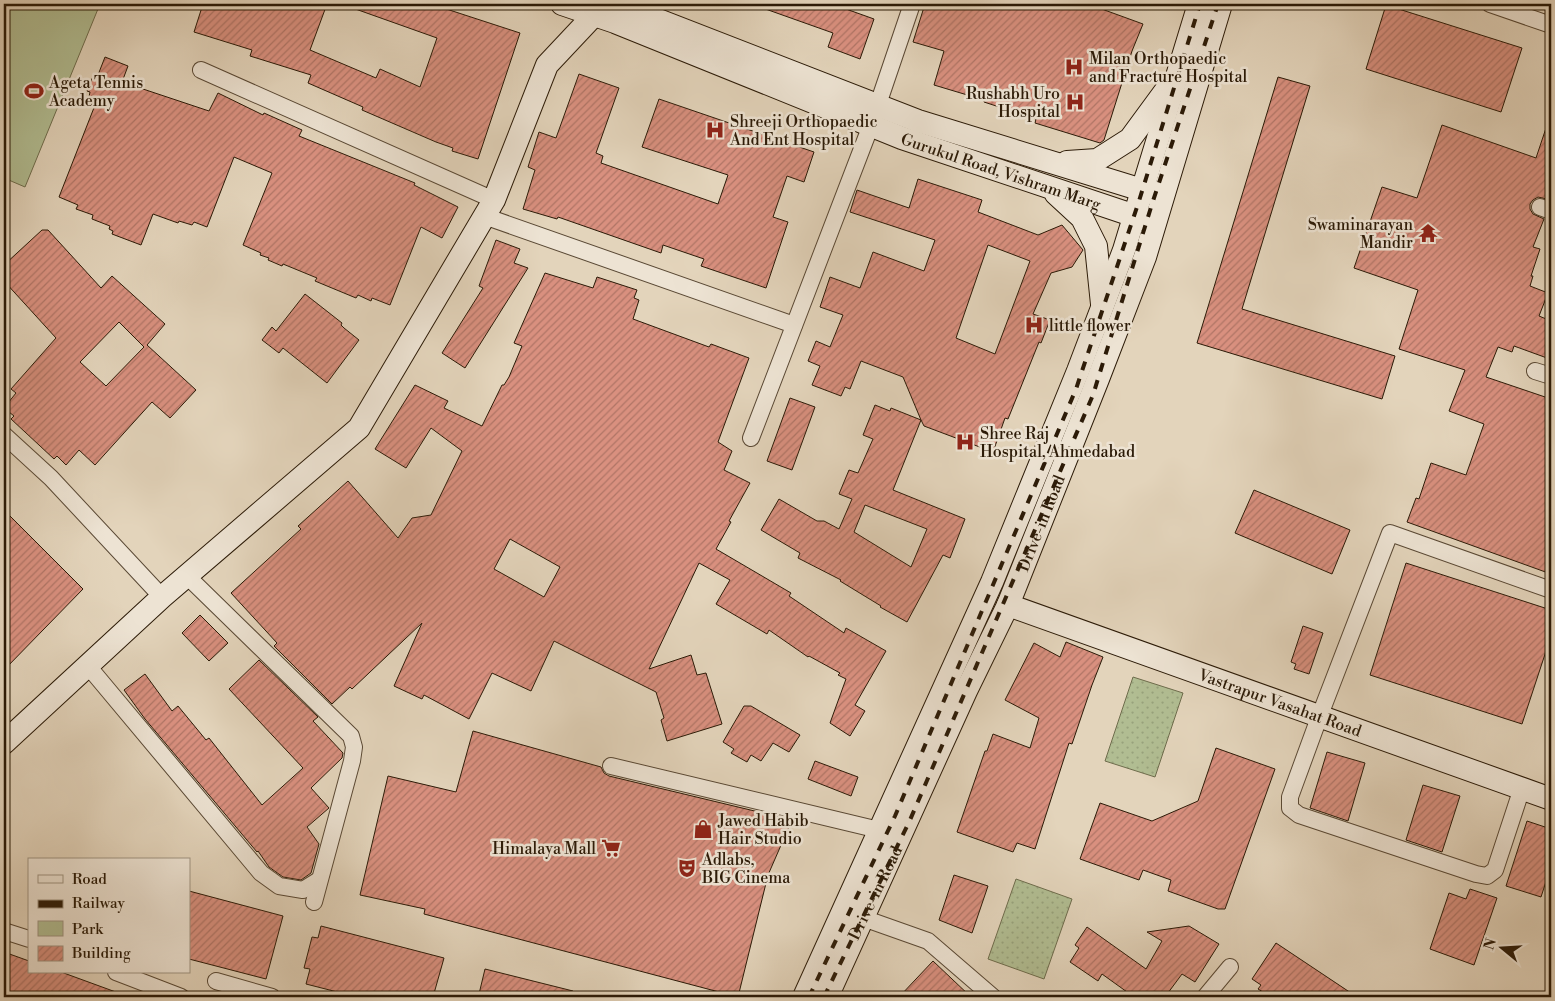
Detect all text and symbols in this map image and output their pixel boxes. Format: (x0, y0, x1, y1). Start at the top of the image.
place label: Milan Orthopaedic and Fracture Hospital (1089, 49, 1247, 87)
hospital icon: Milan Orthopaedic and Fracture Hospital (1063, 56, 1085, 78)
place label: Ageta Tennis Academy (48, 73, 143, 111)
sports icon: Ageta Tennis Academy (23, 80, 45, 102)
place label: Rushabh Uro Hospital (966, 84, 1060, 122)
hospital icon: Rushabh Uro Hospital (1064, 91, 1086, 113)
place label: Shreeji Orthopaedic And Ent Hospital (729, 112, 878, 150)
hospital icon: Shreeji Orthopaedic And Ent Hospital (704, 119, 726, 141)
street label: Gurukul Road, Vishram Marg (898, 129, 1104, 215)
place label: Swaminarayan Mandir (1308, 215, 1413, 253)
temple icon: Swaminarayan Mandir (1417, 222, 1439, 244)
hospital icon: little flower (1023, 314, 1045, 336)
place label: little flower (1049, 316, 1131, 336)
place label: Shree Raj Hospital, Ahmedabad (980, 424, 1135, 462)
hospital icon: Shree Raj Hospital, Ahmedabad (954, 431, 976, 453)
street label: Drive-in Road (1013, 472, 1070, 575)
street label: Vastrapur Vasahat Road (1195, 665, 1364, 741)
place label: Jawed Habib Hair Studio (717, 811, 809, 849)
shop icon: Jawed Habib Hair Studio (692, 818, 714, 840)
supermarket icon: Himalaya Mall (600, 837, 622, 859)
place label: Himalaya Mall (492, 839, 596, 859)
street label: Drive-in Road (844, 843, 907, 944)
place label: Adlabs, BIG Cinema (701, 850, 791, 888)
theatre icon: Adlabs, BIG Cinema (676, 857, 698, 879)
legend (28, 858, 190, 974)
text: Road (72, 870, 107, 889)
text: Railway (72, 894, 126, 913)
text: Park (72, 920, 104, 939)
north arrow (1478, 924, 1528, 974)
text: N (1480, 936, 1501, 952)
text: Building (71, 944, 131, 963)

